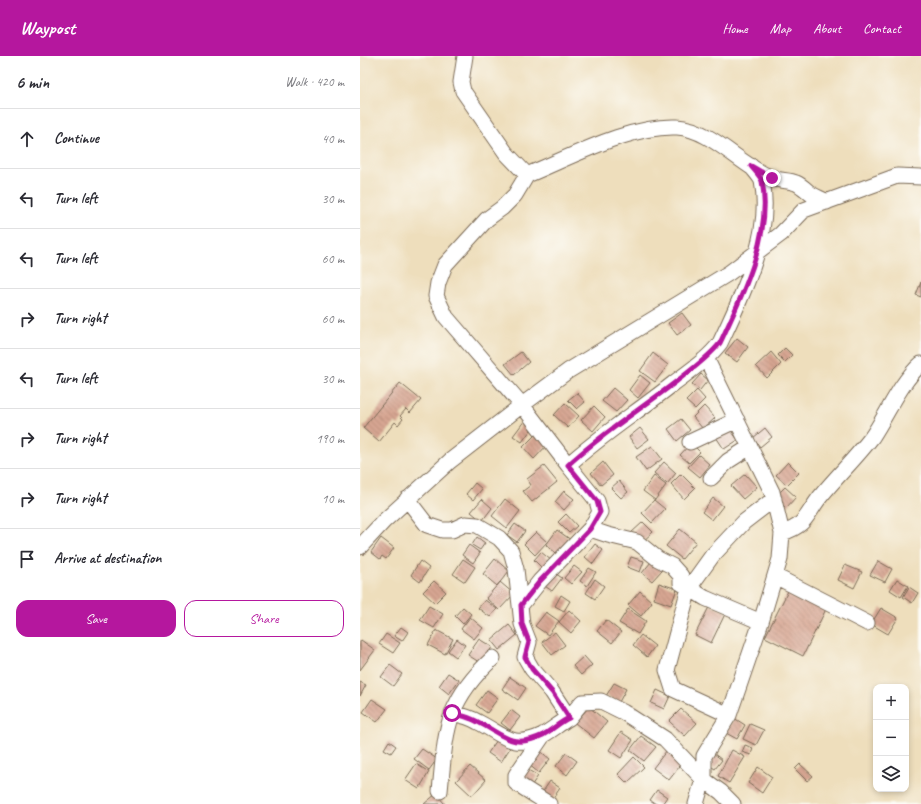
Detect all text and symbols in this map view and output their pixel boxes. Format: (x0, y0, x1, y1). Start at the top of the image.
text: Waypost (20, 16, 75, 40)
text: Home (722, 20, 748, 37)
text: Map (770, 20, 791, 37)
text: About (813, 20, 841, 37)
text: Contact (863, 20, 901, 37)
text: 6 min (16, 72, 49, 93)
text: Walk · 420 m (285, 74, 344, 90)
icon: ahead (16, 128, 38, 150)
text: Continue (54, 129, 99, 148)
text: 40 m (322, 131, 344, 147)
route end (763, 169, 781, 187)
icon: left (16, 188, 38, 210)
text: Turn left (54, 189, 97, 208)
text: 30 m (322, 191, 344, 207)
icon: left (16, 248, 38, 270)
text: Turn left (54, 249, 97, 268)
text: 60 m (322, 251, 344, 267)
icon: right (16, 308, 38, 330)
text: Turn right (54, 309, 107, 328)
text: 60 m (322, 311, 344, 327)
icon: left (16, 368, 38, 390)
text: Turn left (54, 369, 97, 388)
text: 30 m (322, 371, 344, 387)
icon: right (16, 428, 38, 450)
text: Turn right (54, 429, 107, 448)
text: 190 m (316, 431, 344, 447)
icon: right (16, 488, 38, 510)
text: Turn right (54, 489, 107, 508)
text: 10 m (322, 491, 344, 507)
icon: arrive (16, 548, 38, 570)
text: Arrive at destination (54, 549, 161, 568)
button: Save (16, 600, 176, 637)
button: Share (184, 600, 344, 637)
map controls (873, 684, 909, 792)
button: + (873, 684, 909, 720)
route start (443, 704, 461, 722)
button: − (873, 720, 909, 756)
button: layers (873, 756, 909, 792)

